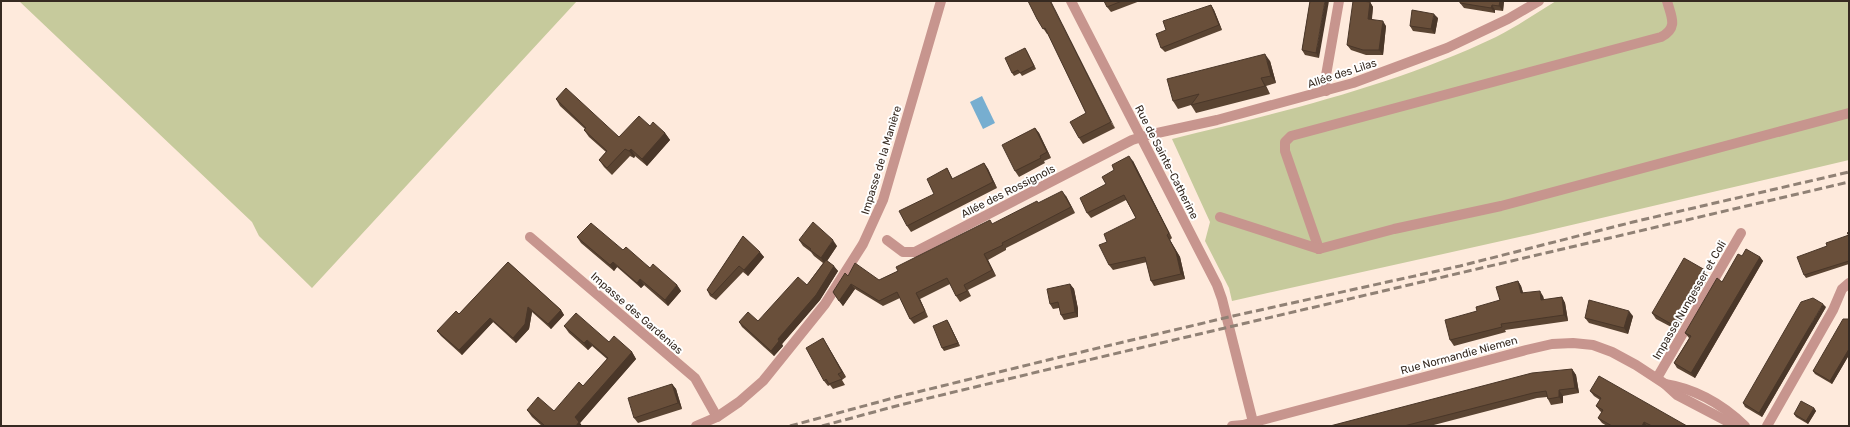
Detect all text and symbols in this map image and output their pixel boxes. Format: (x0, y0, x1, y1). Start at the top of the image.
street label: Allée des Lilas (1306, 56, 1379, 91)
street label: Rue de Sainte-Catherine (1132, 103, 1201, 221)
street label: Impasse de la Manière (859, 104, 904, 216)
street label: Allée des Rossignols (959, 162, 1058, 221)
street label: Impasse Nungesser et Coli (1650, 238, 1729, 362)
street label: Impasse des Gardenias (588, 270, 686, 357)
street label: Rue Normandie Niemen (1399, 334, 1519, 377)

